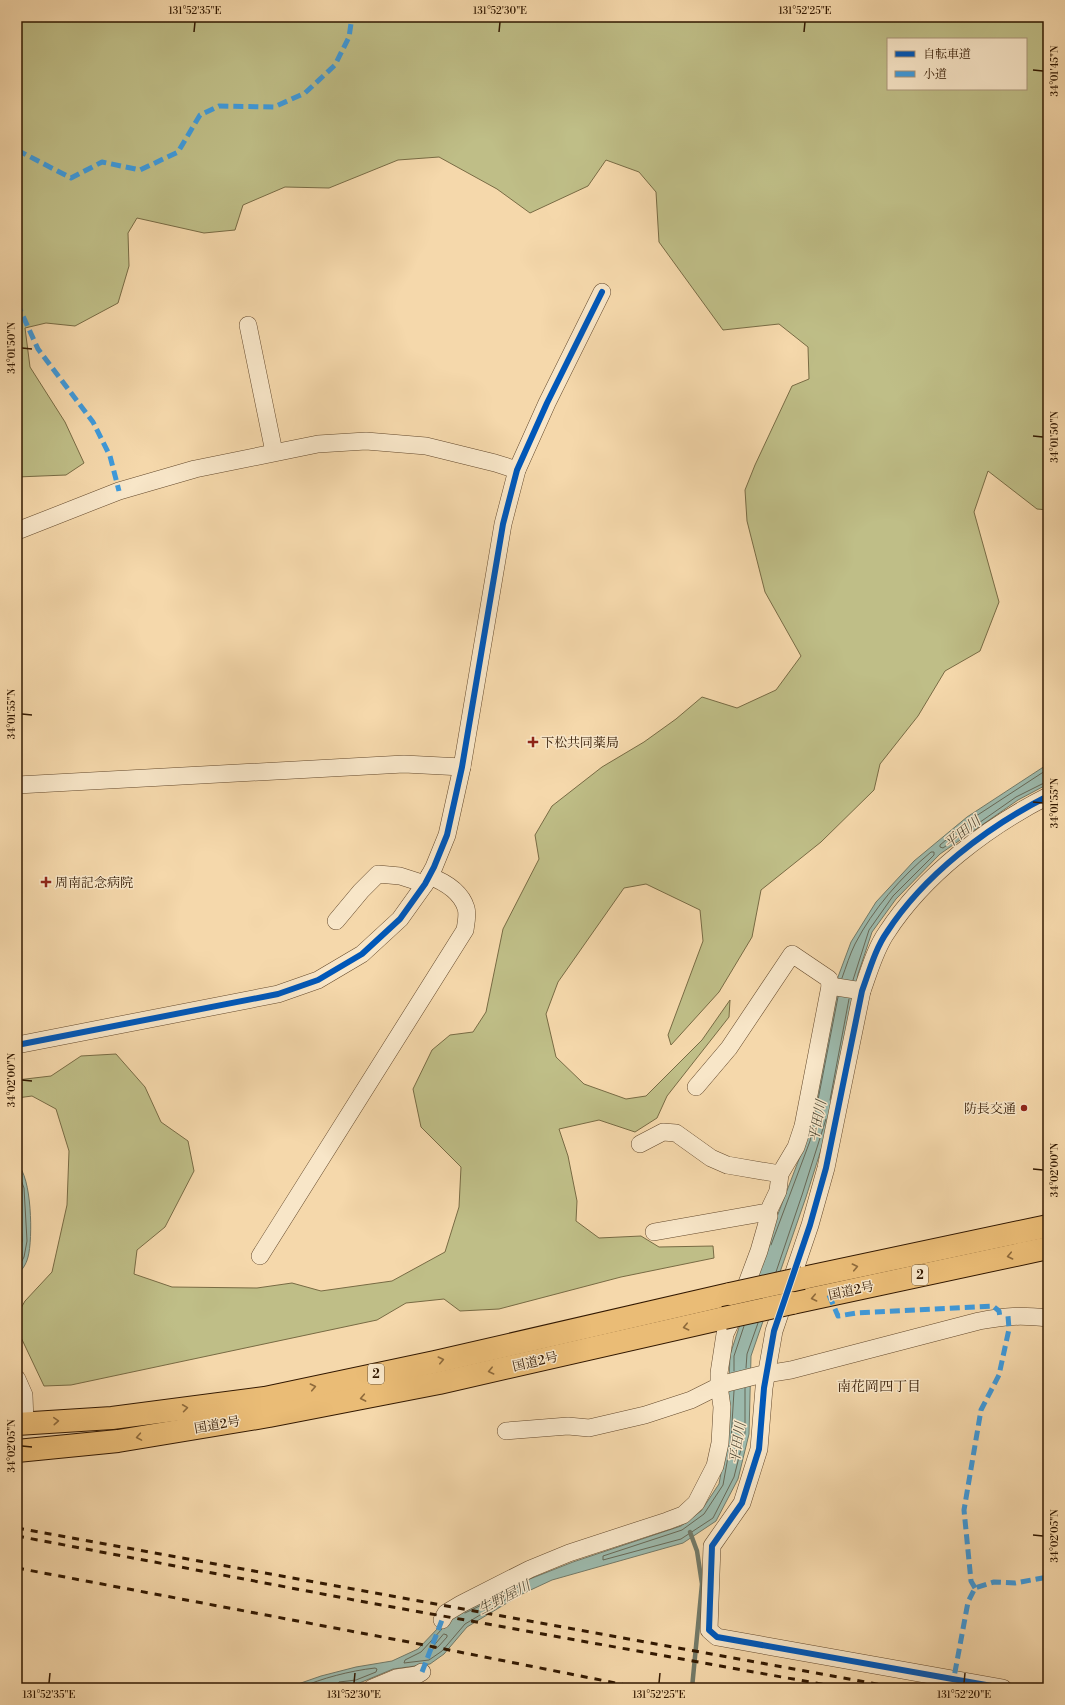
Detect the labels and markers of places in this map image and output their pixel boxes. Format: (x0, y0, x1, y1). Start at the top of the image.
place label: 下松共同薬局 (541, 735, 619, 751)
marker: 下松共同薬局 (528, 737, 538, 747)
place label: 周南記念病院 (55, 875, 133, 891)
marker: 周南記念病院 (40, 876, 52, 888)
place label: 防長交通 (964, 1101, 1016, 1117)
marker: 防長交通 (1019, 1103, 1029, 1113)

